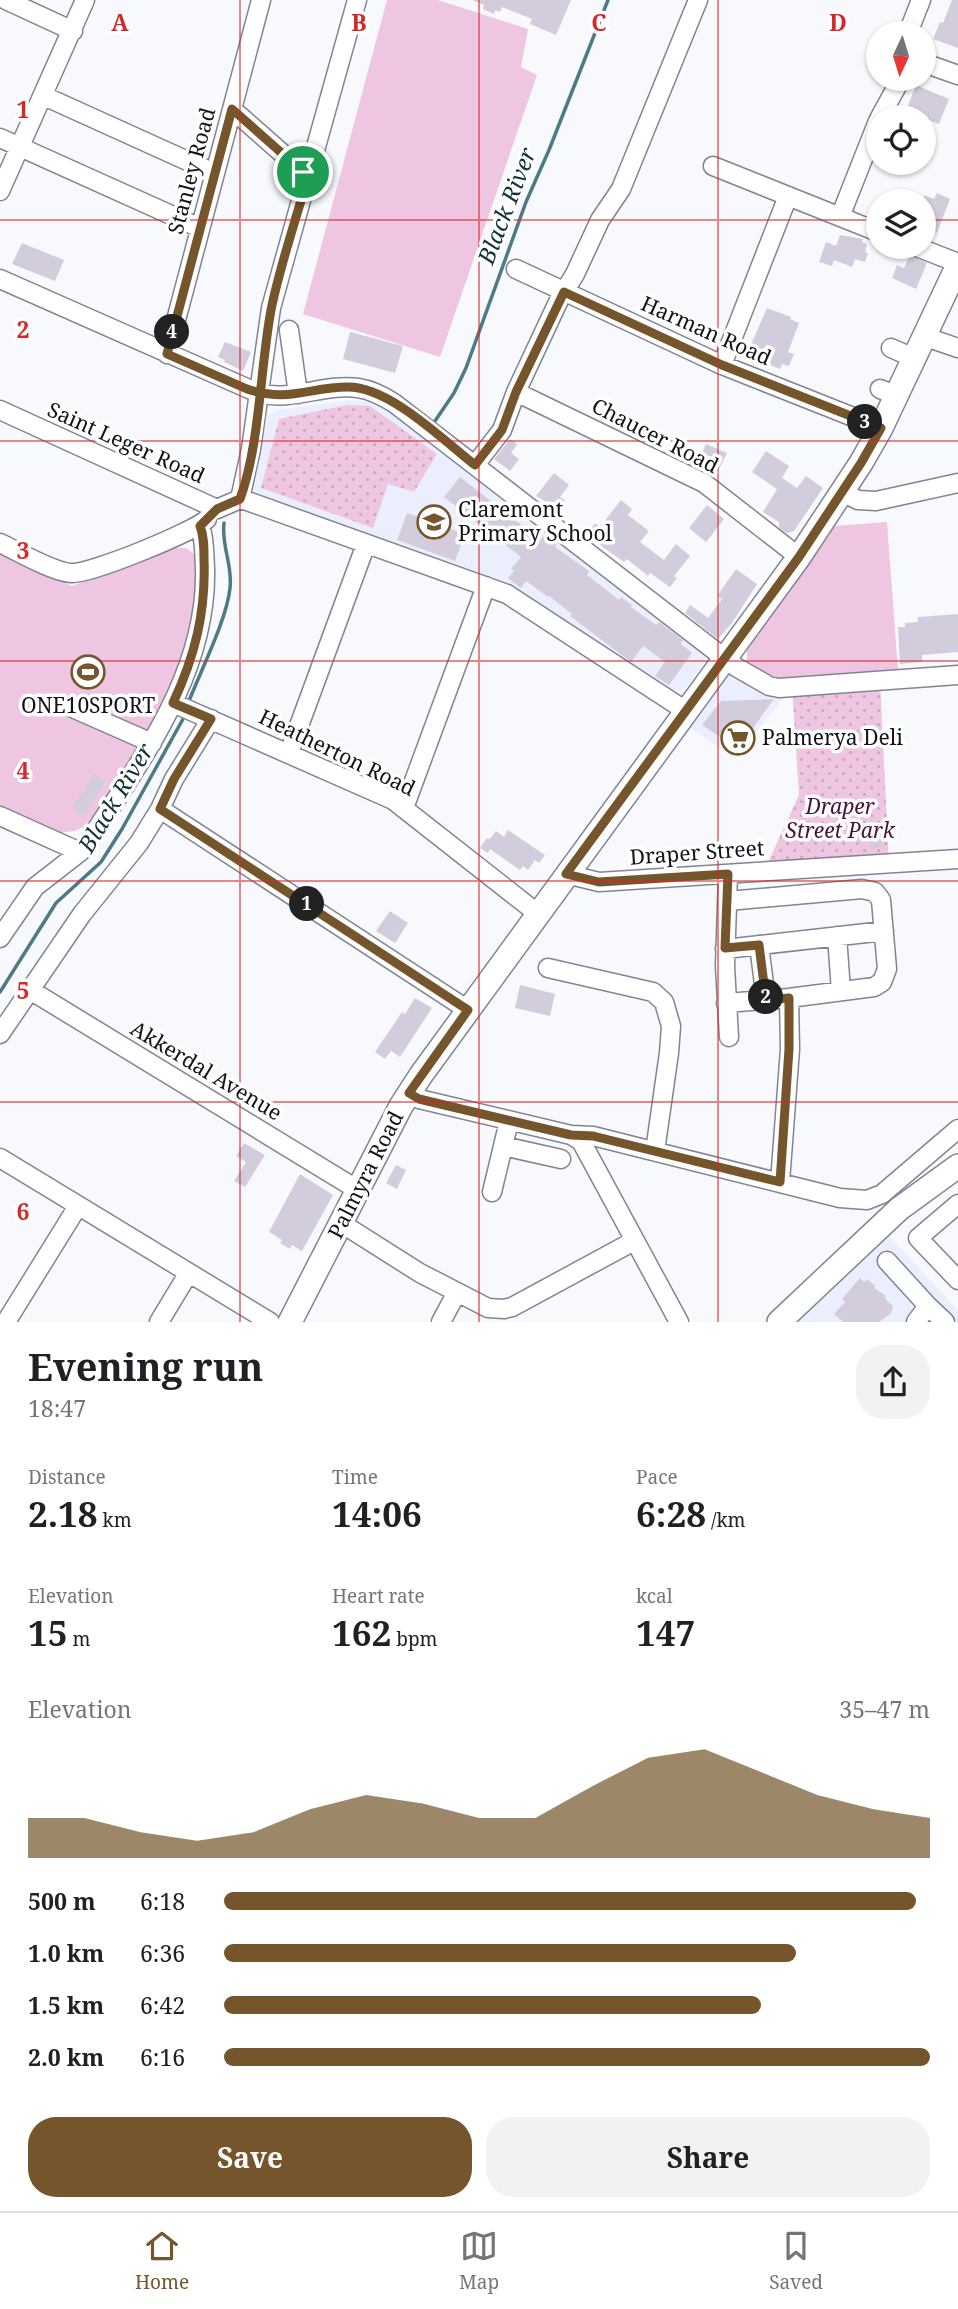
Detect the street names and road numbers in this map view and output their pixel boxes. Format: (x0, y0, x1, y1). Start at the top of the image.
street label: Stanley Road (161, 104, 221, 237)
street label: Harman Road (637, 289, 776, 371)
street label: Chaucer Road (587, 391, 724, 479)
street label: Saint Leger Road (43, 395, 209, 489)
street label: Heatherton Road (255, 702, 420, 802)
street label: Draper Street (629, 833, 765, 871)
street label: Akkerdal Avenue (126, 1014, 287, 1126)
street label: Palmyra Road (321, 1106, 409, 1243)

